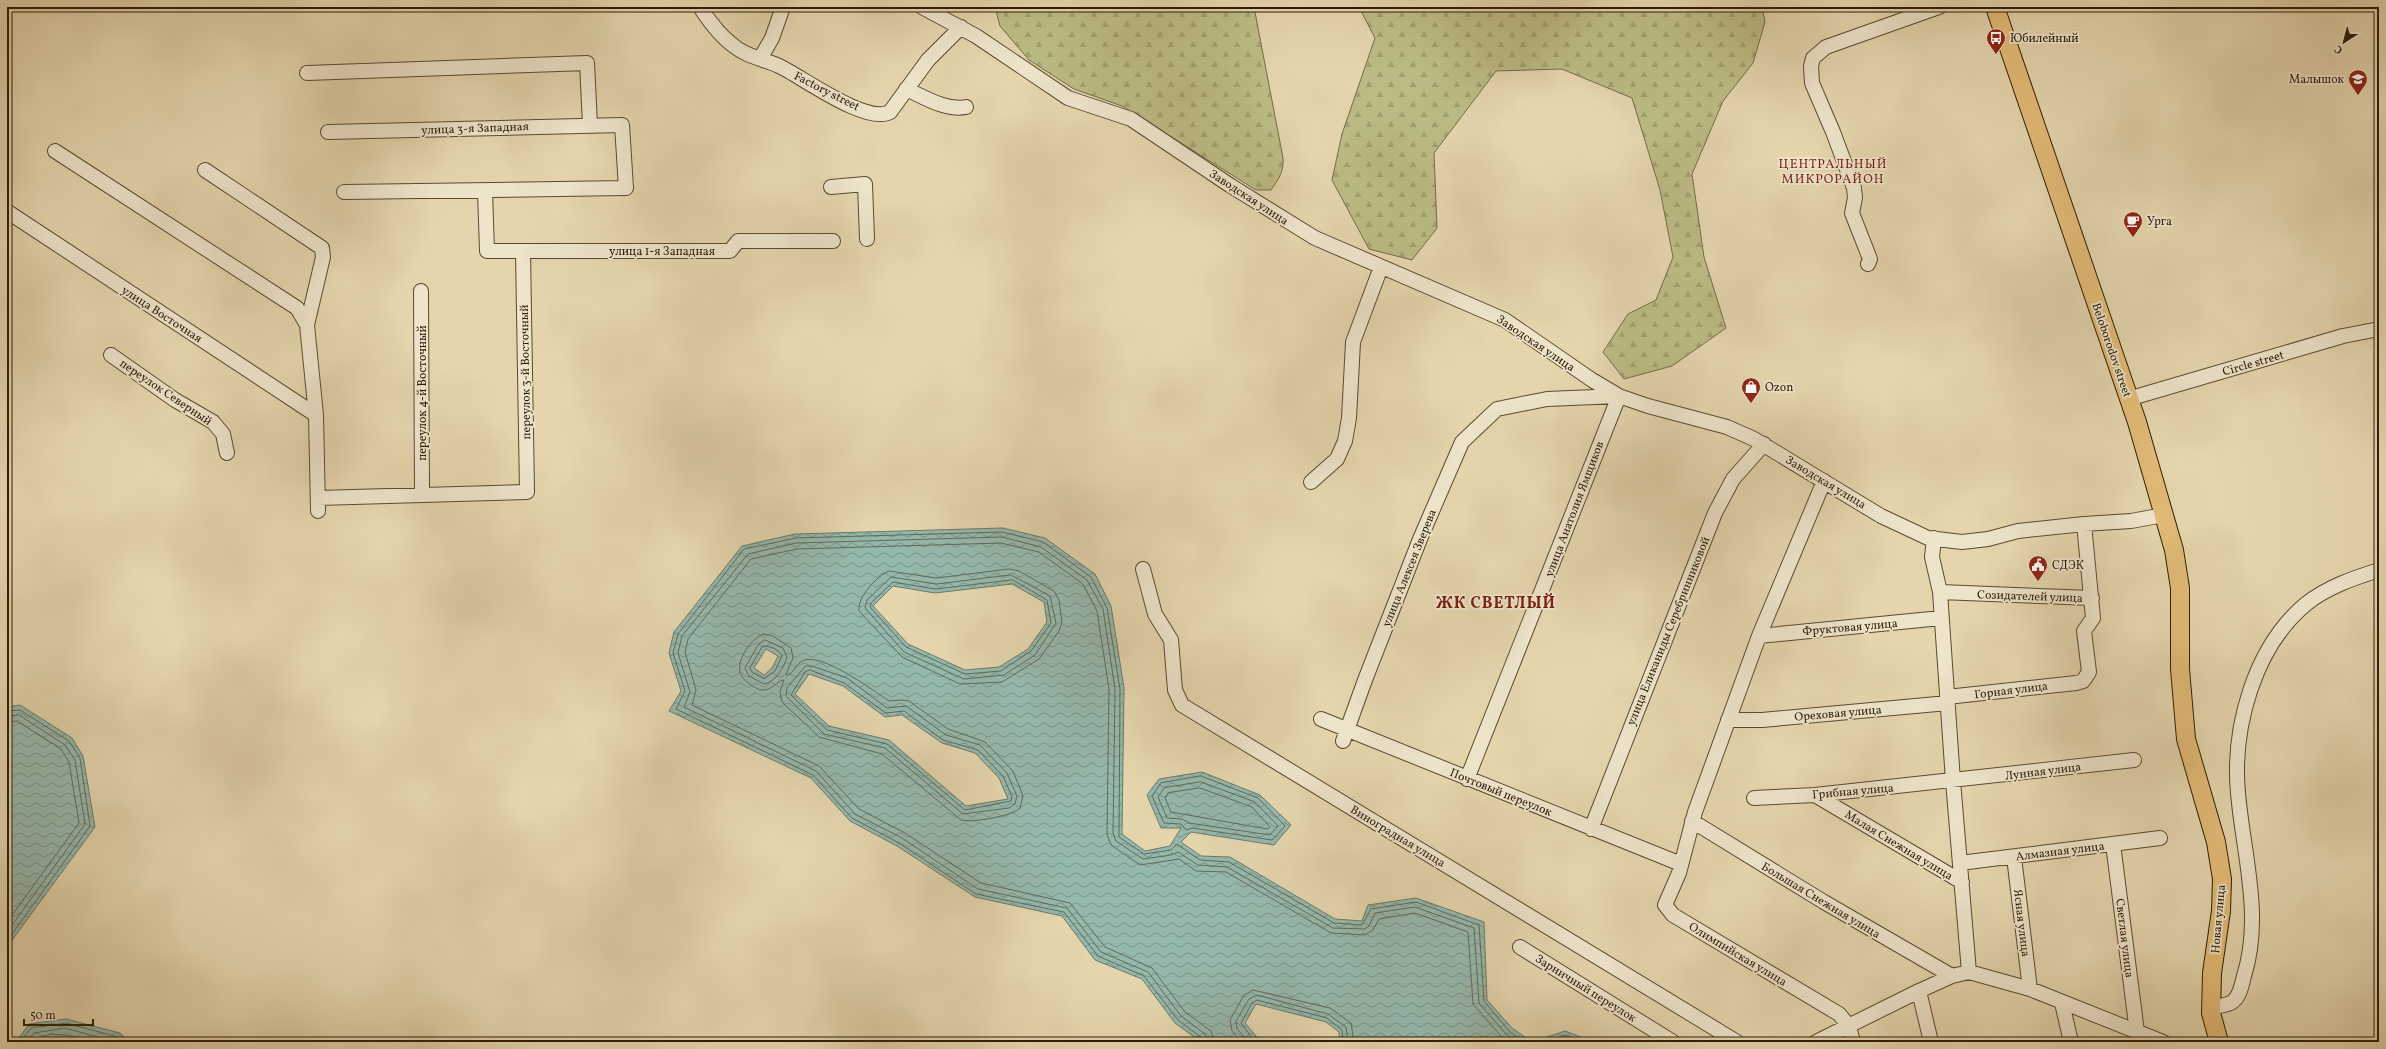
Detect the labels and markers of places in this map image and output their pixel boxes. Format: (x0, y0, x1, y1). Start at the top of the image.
bus stop icon: Юбилейный (1985, 27, 2007, 55)
place label: Юбилейный (2010, 31, 2078, 47)
school or university icon: Малышок (2347, 68, 2369, 96)
place label: Малышок (2289, 72, 2345, 88)
cafe icon: Урга (2122, 210, 2144, 238)
place label: Урга (2147, 214, 2172, 230)
shop icon: Ozon (1740, 376, 1762, 404)
place label: Ozon (1765, 380, 1793, 396)
public building icon: СДЭК (2027, 554, 2049, 582)
place label: СДЭК (2052, 558, 2084, 574)

